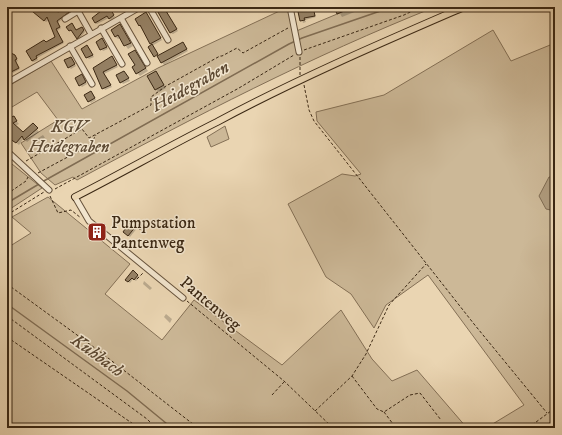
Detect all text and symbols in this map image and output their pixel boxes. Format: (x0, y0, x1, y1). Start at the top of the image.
water label: Heidegraben (147, 56, 233, 118)
park label: KGV Heidegraben (28, 116, 110, 158)
place label: Pumpstation Pantenweg (111, 212, 196, 254)
building icon: Pumpstation Pantenweg (86, 221, 108, 243)
street label: Pantenweg (175, 272, 246, 336)
water label: Kuhbach (66, 329, 128, 382)

